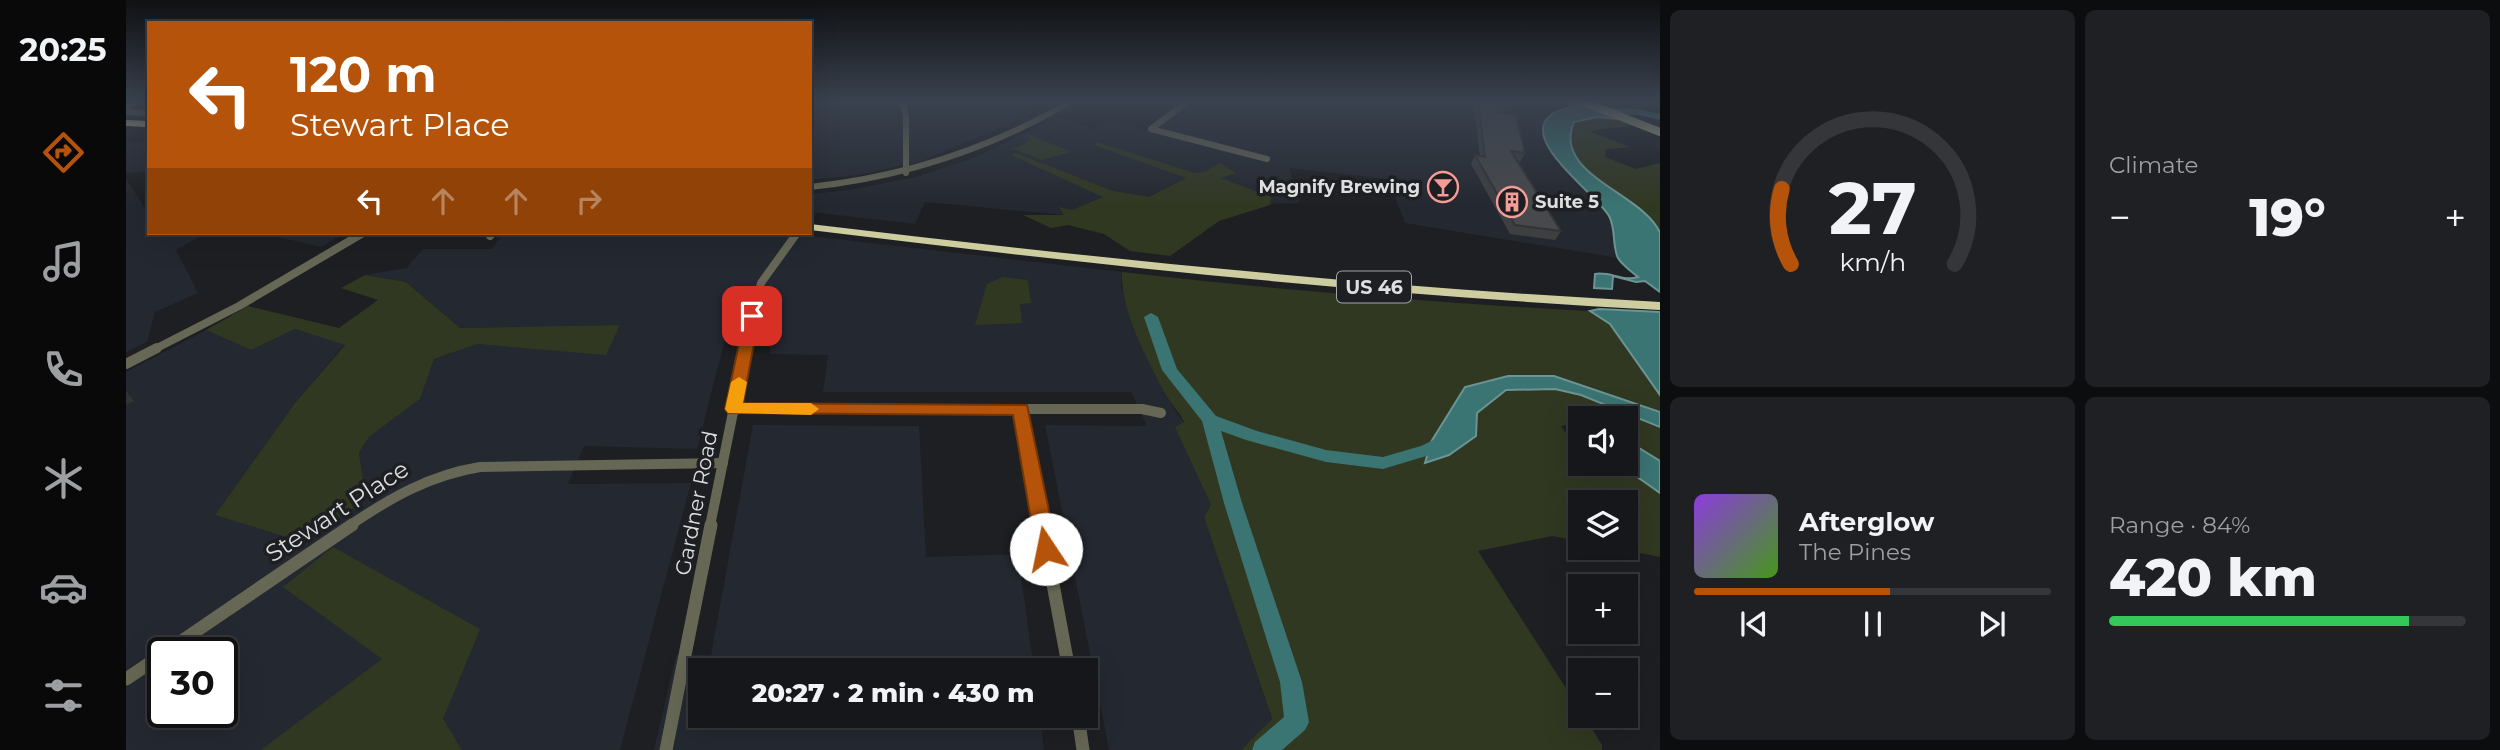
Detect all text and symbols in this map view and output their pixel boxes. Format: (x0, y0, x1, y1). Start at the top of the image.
text: 20:25 (20, 30, 106, 69)
text: 120 m (290, 45, 437, 104)
icon: left (175, 49, 266, 140)
text: Stewart Place (290, 105, 510, 144)
icon: directions (39, 128, 88, 177)
text: Climate (2109, 151, 2198, 179)
text: 27 (1828, 165, 1917, 253)
bar icon: Magnify Brewing (1426, 170, 1460, 204)
place label: Magnify Brewing (1258, 176, 1420, 198)
icon: left (351, 182, 389, 220)
icon: ahead (424, 182, 462, 220)
icon: ahead (497, 182, 535, 220)
icon: right (570, 182, 608, 220)
building icon: Suite 5 (1495, 185, 1529, 219)
text: 19° (2249, 186, 2326, 249)
place label: Suite 5 (1535, 191, 1599, 213)
text: − (2109, 194, 2131, 241)
text: + (2444, 194, 2466, 241)
icon: music (39, 237, 88, 286)
text: km/h (1839, 247, 1906, 277)
road number: US 46 (1337, 272, 1411, 302)
pin (722, 286, 782, 346)
icon: arrive (733, 297, 771, 335)
icon: phone (39, 345, 88, 394)
map controls (1568, 406, 1638, 728)
button: sound (1568, 406, 1638, 476)
street label: Gardner Road (670, 429, 722, 577)
icon: climate (39, 454, 88, 503)
street label: Stewart Place (260, 454, 414, 568)
button: layers (1568, 490, 1638, 560)
text: Afterglow (1799, 506, 1934, 538)
text: Range · 84% (2109, 511, 2250, 539)
position arrow (1009, 512, 1083, 586)
text: The Pines (1799, 538, 1911, 566)
text: 420 km (2109, 546, 2317, 609)
icon: car (39, 563, 88, 612)
button: + (1568, 574, 1638, 644)
icon: previous (1735, 605, 1773, 643)
icon: pause (1854, 605, 1892, 643)
icon: next (1973, 605, 2011, 643)
speed limit sign: 30 (147, 637, 238, 728)
button: − (1568, 658, 1638, 728)
icon: filters (39, 671, 88, 720)
text: 20:27 · 2 min · 430 m (752, 677, 1034, 709)

